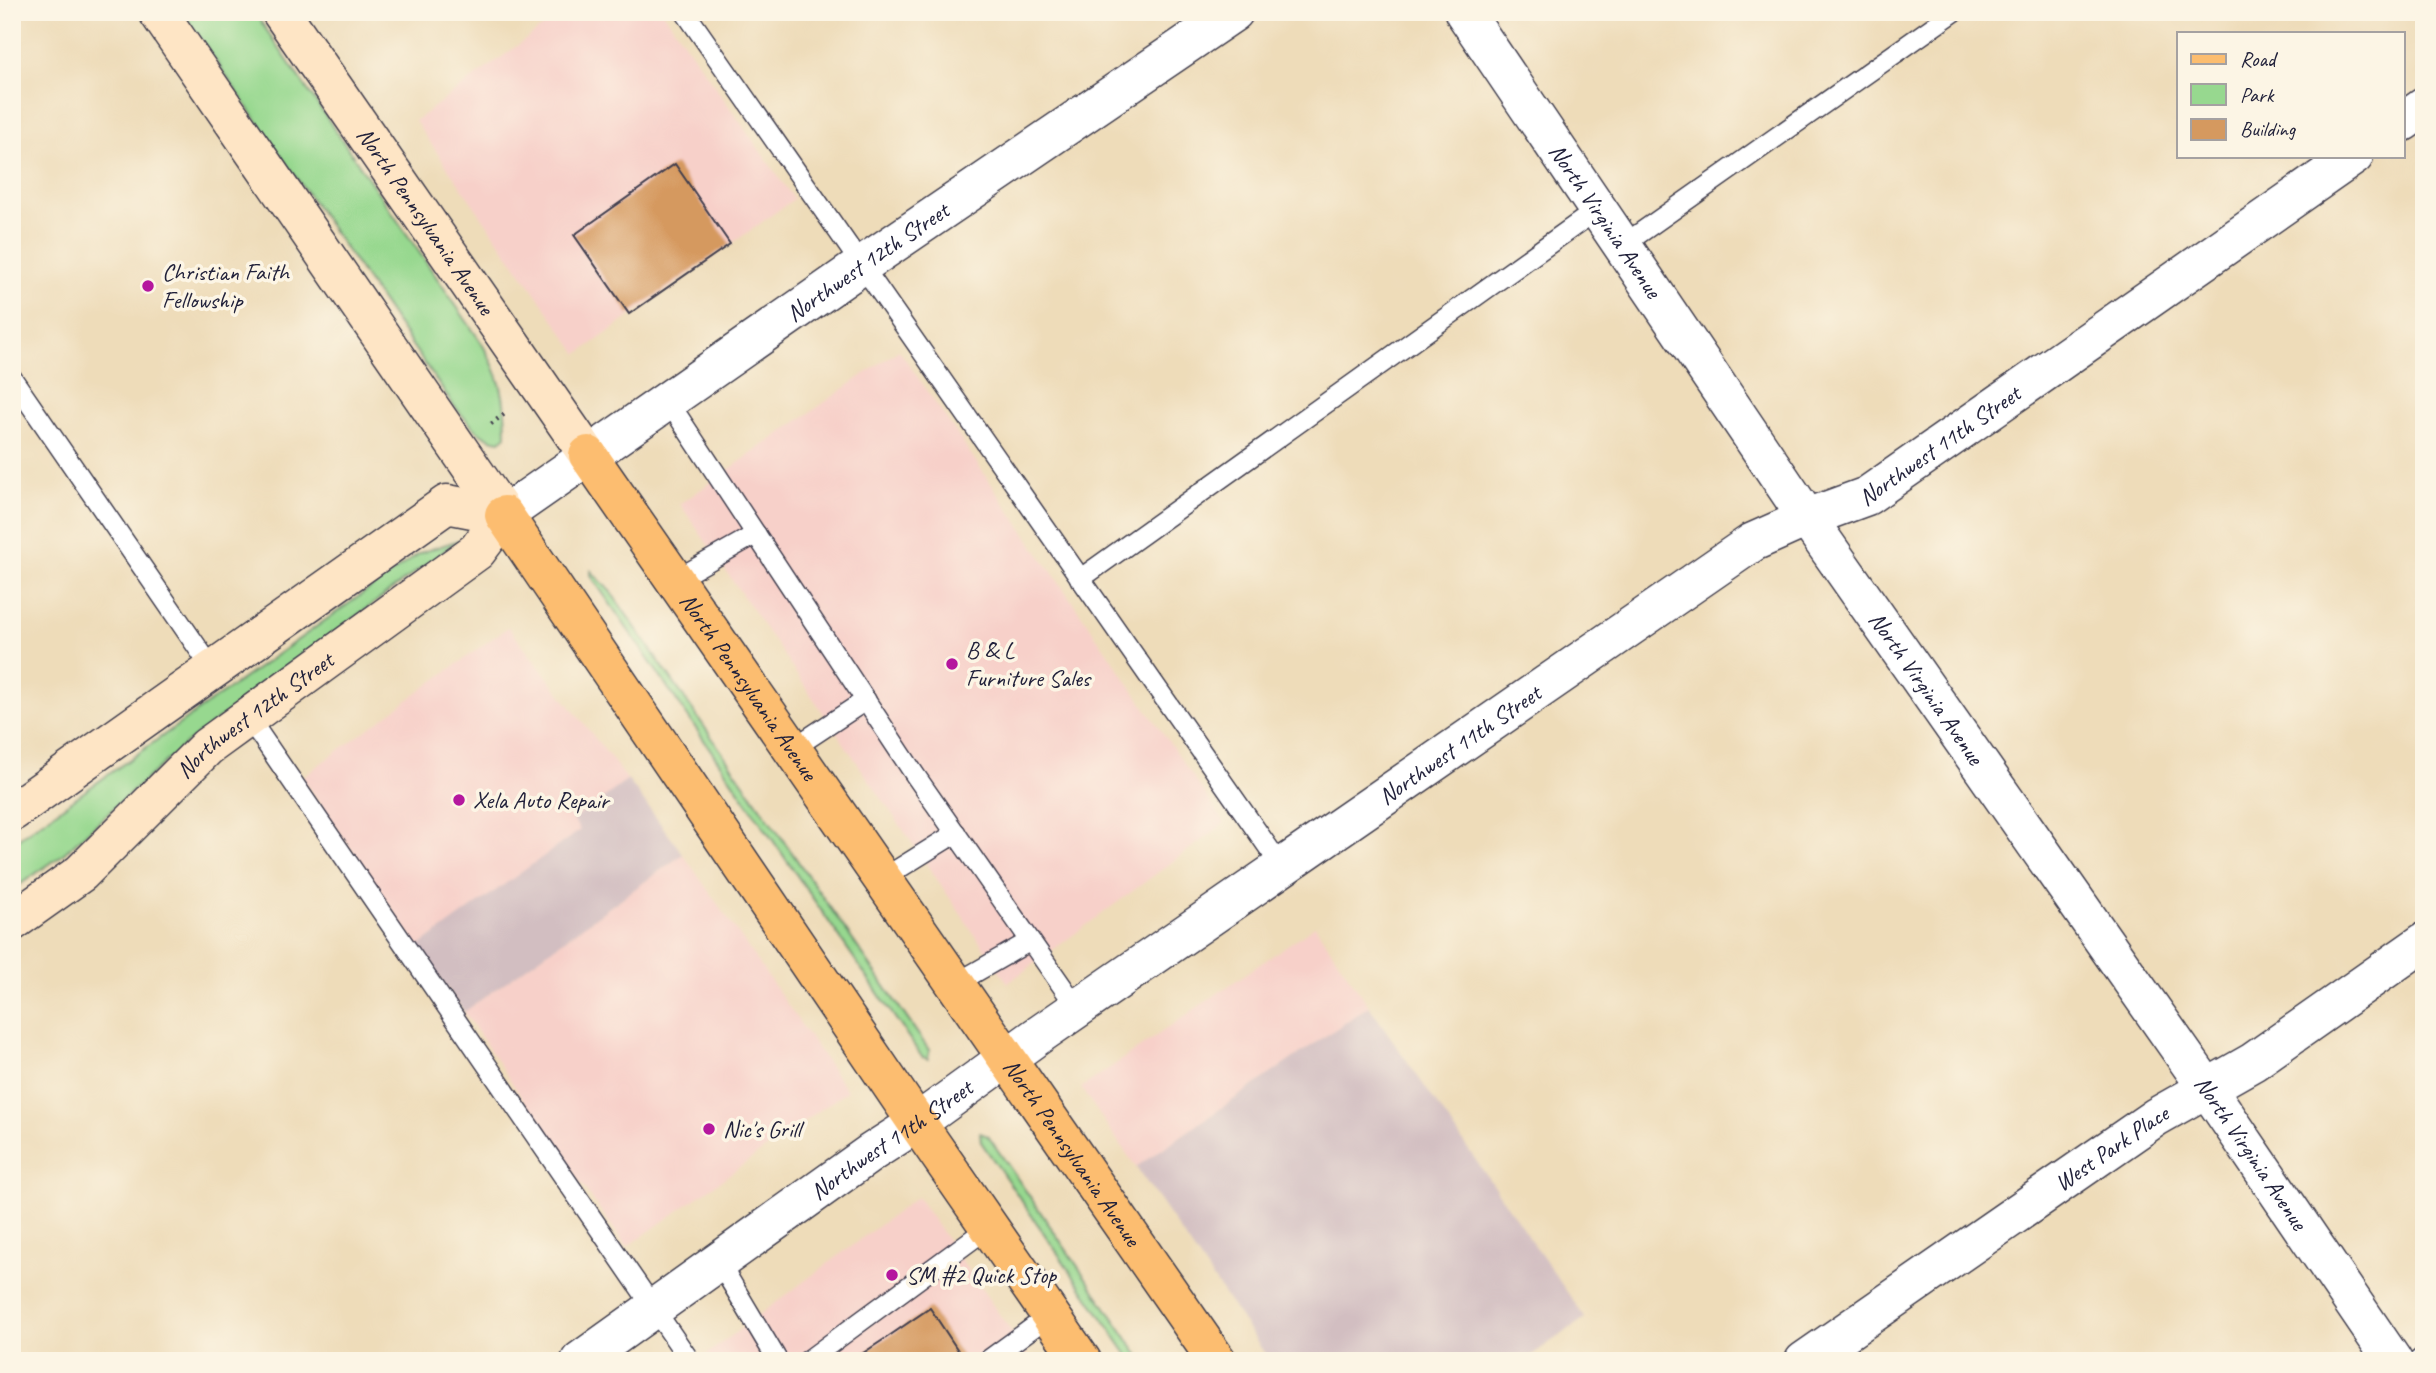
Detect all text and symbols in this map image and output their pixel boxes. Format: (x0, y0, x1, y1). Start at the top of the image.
legend (2177, 32, 2404, 158)
text: Road (2240, 46, 2279, 72)
text: Park (2240, 82, 2275, 108)
text: Building (2240, 116, 2297, 142)
street label: North Pennsylvania Avenue (350, 121, 502, 322)
street label: North Virginia Avenue (1542, 138, 1670, 305)
street label: Northwest 12th Street (780, 194, 956, 328)
place label: Christian Faith Fellowship (162, 257, 291, 315)
marker: Christian Faith Fellowship (140, 278, 156, 294)
street label: Northwest 11th Street (1853, 377, 2028, 512)
street label: North Pennsylvania Avenue (673, 587, 826, 788)
street label: North Virginia Avenue (1862, 606, 1992, 772)
place label: B & L Furniture Sales (966, 635, 1092, 693)
street label: Northwest 12th Street (169, 644, 341, 785)
marker: B & L Furniture Sales (944, 656, 960, 672)
street label: Northwest 11th Street (1372, 677, 1548, 811)
place label: Xela Auto Repair (473, 785, 611, 815)
marker: Xela Auto Repair (451, 792, 467, 808)
street label: North Pennsylvania Avenue (997, 1053, 1149, 1254)
street label: North Virginia Avenue (2188, 1070, 2315, 1237)
street label: Northwest 11th Street (804, 1072, 980, 1206)
street label: West Park Place (2049, 1097, 2175, 1198)
place label: Nic's Grill (723, 1114, 805, 1144)
marker: Nic's Grill (701, 1121, 717, 1137)
place label: SM #2 Quick Stop (906, 1260, 1057, 1290)
marker: SM #2 Quick Stop (884, 1267, 900, 1283)

